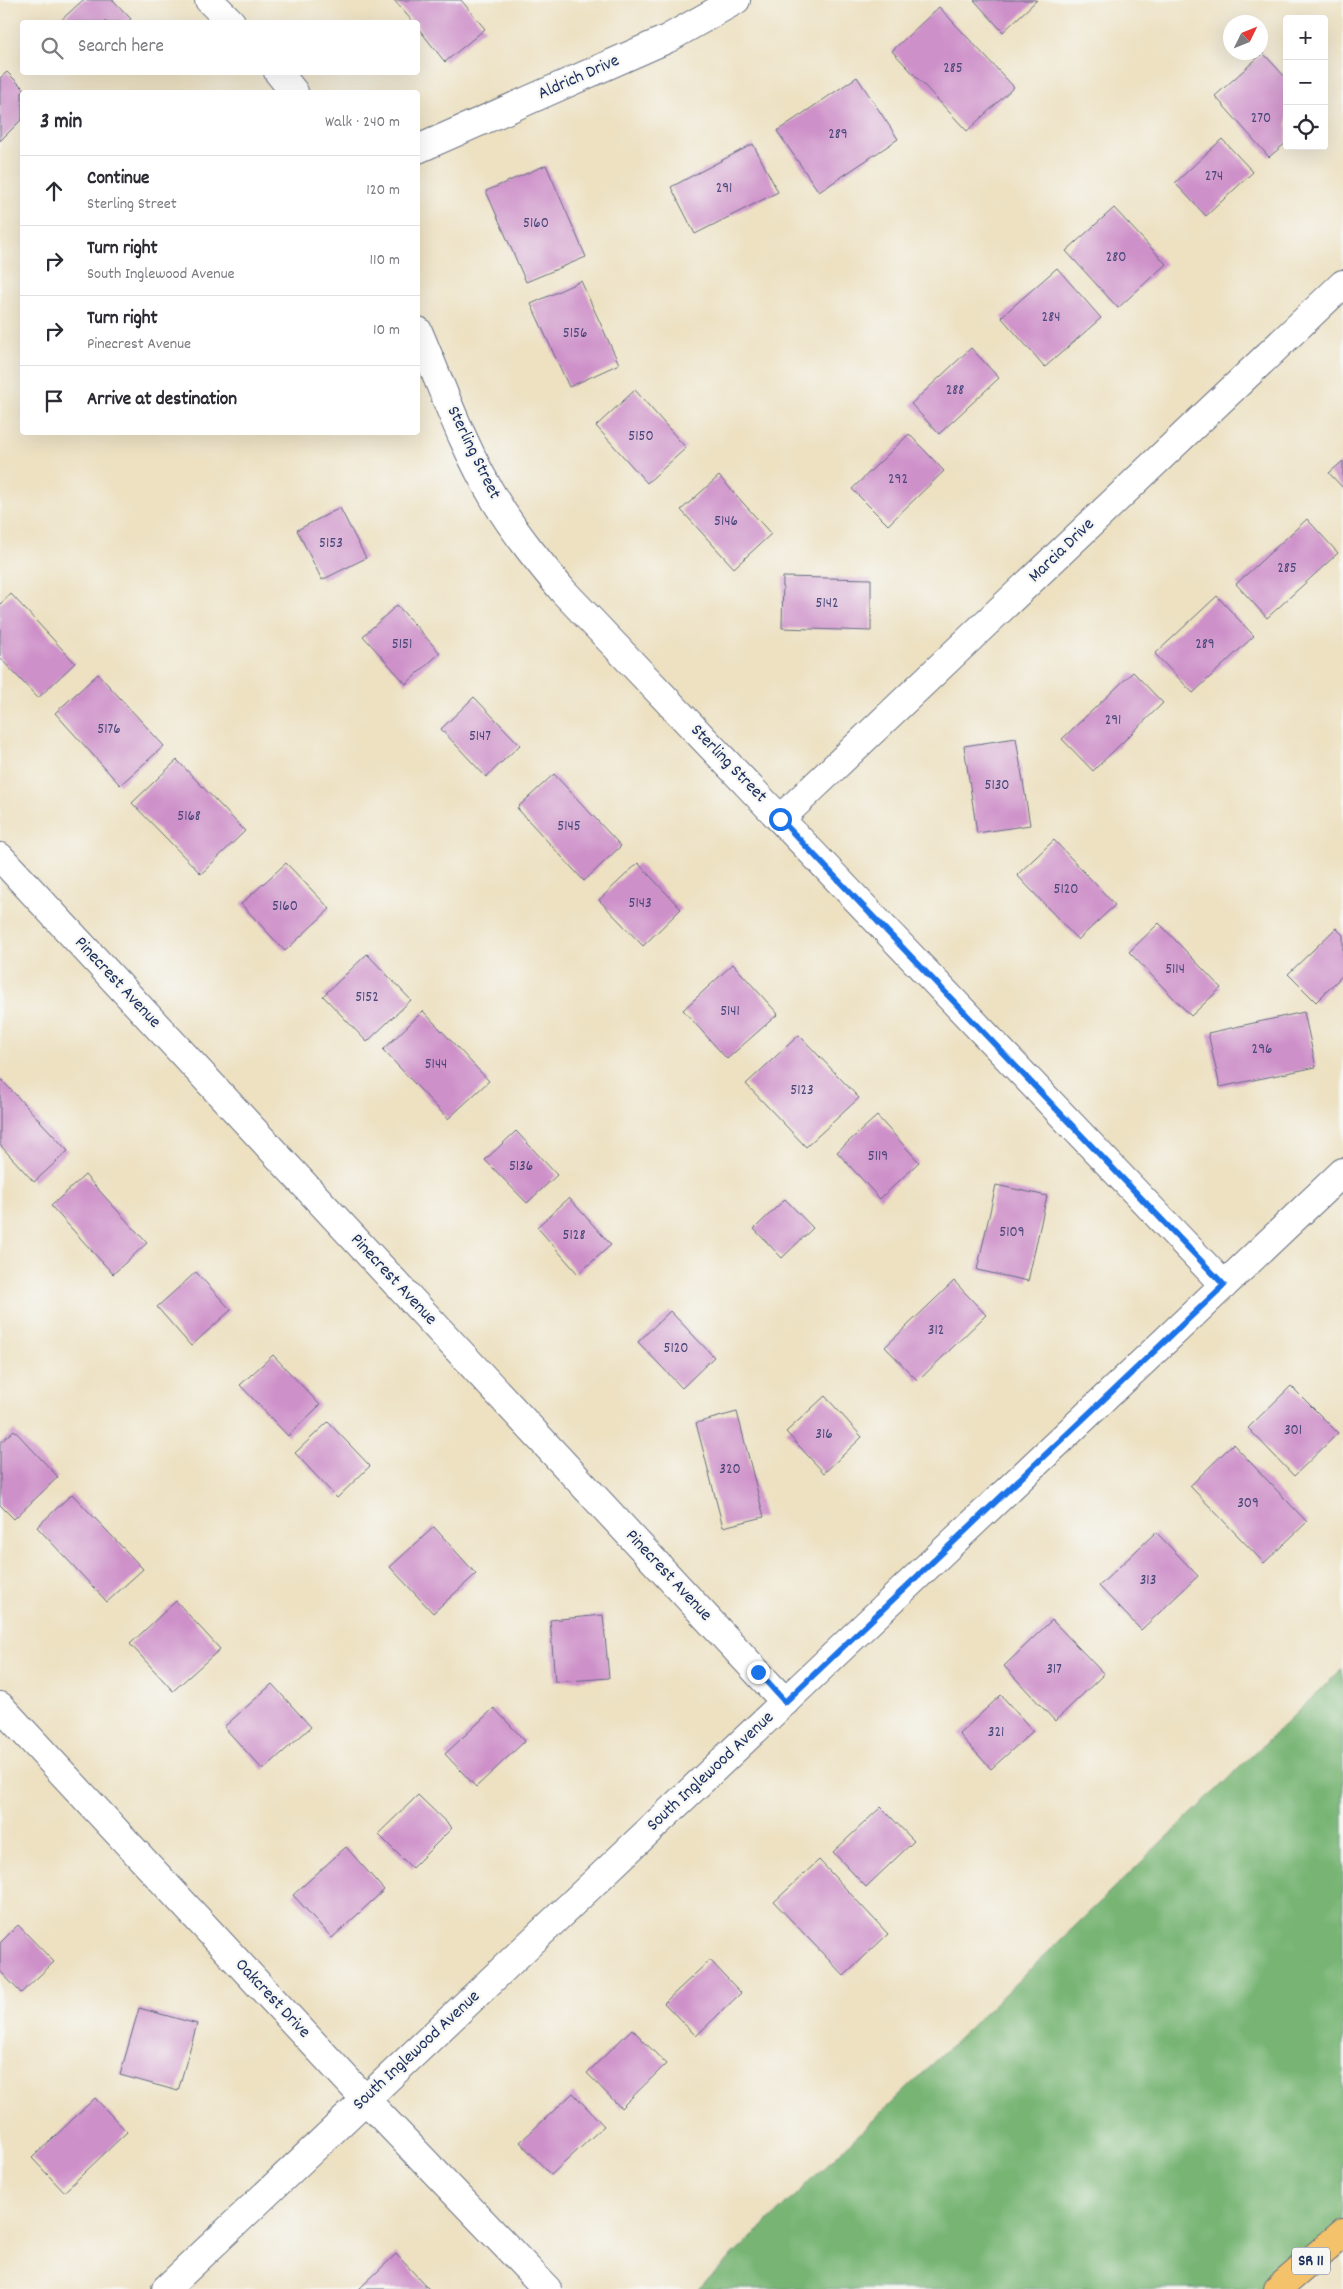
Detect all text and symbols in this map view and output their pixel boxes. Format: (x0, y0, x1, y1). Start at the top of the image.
north arrow (1223, 15, 1268, 60)
map controls (1283, 15, 1328, 150)
button: + (1283, 15, 1328, 60)
search box (20, 20, 420, 75)
icon: search (38, 34, 66, 62)
text: Search here (78, 34, 164, 61)
street label: Aldrich Drive (534, 49, 624, 107)
house number: 285 (943, 58, 963, 80)
button: − (1283, 60, 1328, 105)
button: locate (1283, 105, 1328, 150)
text: 3 min (40, 108, 82, 138)
house number: 270 (1251, 108, 1271, 130)
text: Walk · 240 m (325, 111, 400, 134)
house number: 289 (828, 124, 848, 146)
text: Continue (87, 166, 149, 193)
house number: 274 (1205, 166, 1223, 188)
icon: ahead (40, 177, 68, 205)
house number: 291 (716, 178, 732, 200)
text: 120 m (366, 179, 400, 202)
text: Sterling Street (87, 193, 177, 216)
house number: 5160 (523, 213, 549, 235)
text: Turn right (87, 236, 158, 263)
icon: right (40, 247, 68, 275)
house number: 280 (1106, 247, 1126, 269)
text: 110 m (370, 249, 400, 272)
text: South Inglewood Avenue (87, 263, 235, 286)
text: Turn right (87, 306, 158, 333)
house number: 284 (1042, 307, 1060, 329)
icon: right (40, 317, 68, 345)
text: 10 m (373, 319, 400, 342)
house number: 5156 (563, 323, 587, 345)
text: Pinecrest Avenue (87, 333, 191, 356)
house number: 288 (946, 380, 964, 402)
icon: arrive (40, 387, 68, 415)
text: Arrive at destination (87, 387, 237, 414)
street label: Sterling Street (440, 402, 506, 504)
house number: 5150 (628, 426, 654, 448)
house number: 292 (888, 469, 908, 491)
house number: 5146 (714, 511, 738, 533)
street label: Marcia Drive (1023, 513, 1101, 589)
house number: 5153 (319, 533, 343, 555)
house number: 285 (1277, 558, 1297, 580)
house number: 5142 (815, 593, 839, 615)
house number: 5151 (392, 634, 412, 656)
house number: 289 (1195, 634, 1215, 656)
house number: 291 (1105, 710, 1121, 732)
house number: 5176 (97, 719, 121, 741)
street label: Sterling Street (684, 719, 772, 809)
house number: 5147 (469, 726, 491, 748)
house number: 5130 (984, 775, 1010, 797)
house number: 5168 (177, 806, 201, 828)
route start (769, 808, 792, 831)
house number: 5145 (557, 816, 581, 838)
house number: 5120 (1054, 879, 1078, 901)
house number: 5143 (628, 893, 652, 915)
house number: 5160 (272, 896, 298, 918)
street label: Pinecrest Avenue (68, 932, 166, 1034)
house number: 5114 (1165, 959, 1185, 981)
house number: 5152 (355, 987, 379, 1009)
house number: 5141 (720, 1001, 740, 1023)
house number: 296 (1252, 1039, 1272, 1061)
house number: 5144 (425, 1054, 447, 1076)
house number: 5123 (790, 1080, 814, 1102)
house number: 5119 (868, 1146, 888, 1168)
house number: 5136 (509, 1156, 533, 1178)
house number: 5109 (999, 1222, 1025, 1244)
house number: 5128 (563, 1225, 585, 1247)
street label: Pinecrest Avenue (344, 1229, 442, 1331)
house number: 312 (928, 1320, 944, 1342)
house number: 5120 (664, 1338, 688, 1360)
house number: 301 (1284, 1420, 1302, 1442)
house number: 316 (815, 1424, 833, 1446)
house number: 320 (719, 1459, 741, 1481)
house number: 309 (1237, 1493, 1259, 1515)
street label: Pinecrest Avenue (619, 1525, 717, 1627)
house number: 313 (1140, 1570, 1156, 1592)
house number: 317 (1046, 1659, 1062, 1681)
route end (747, 1661, 770, 1684)
street label: South Inglewood Avenue (642, 1706, 780, 1838)
house number: 321 (988, 1722, 1004, 1744)
street label: Oakcrest Drive (228, 1954, 316, 2045)
street label: South Inglewood Avenue (348, 1985, 486, 2117)
road number: SR 11 (1292, 2248, 1330, 2274)

